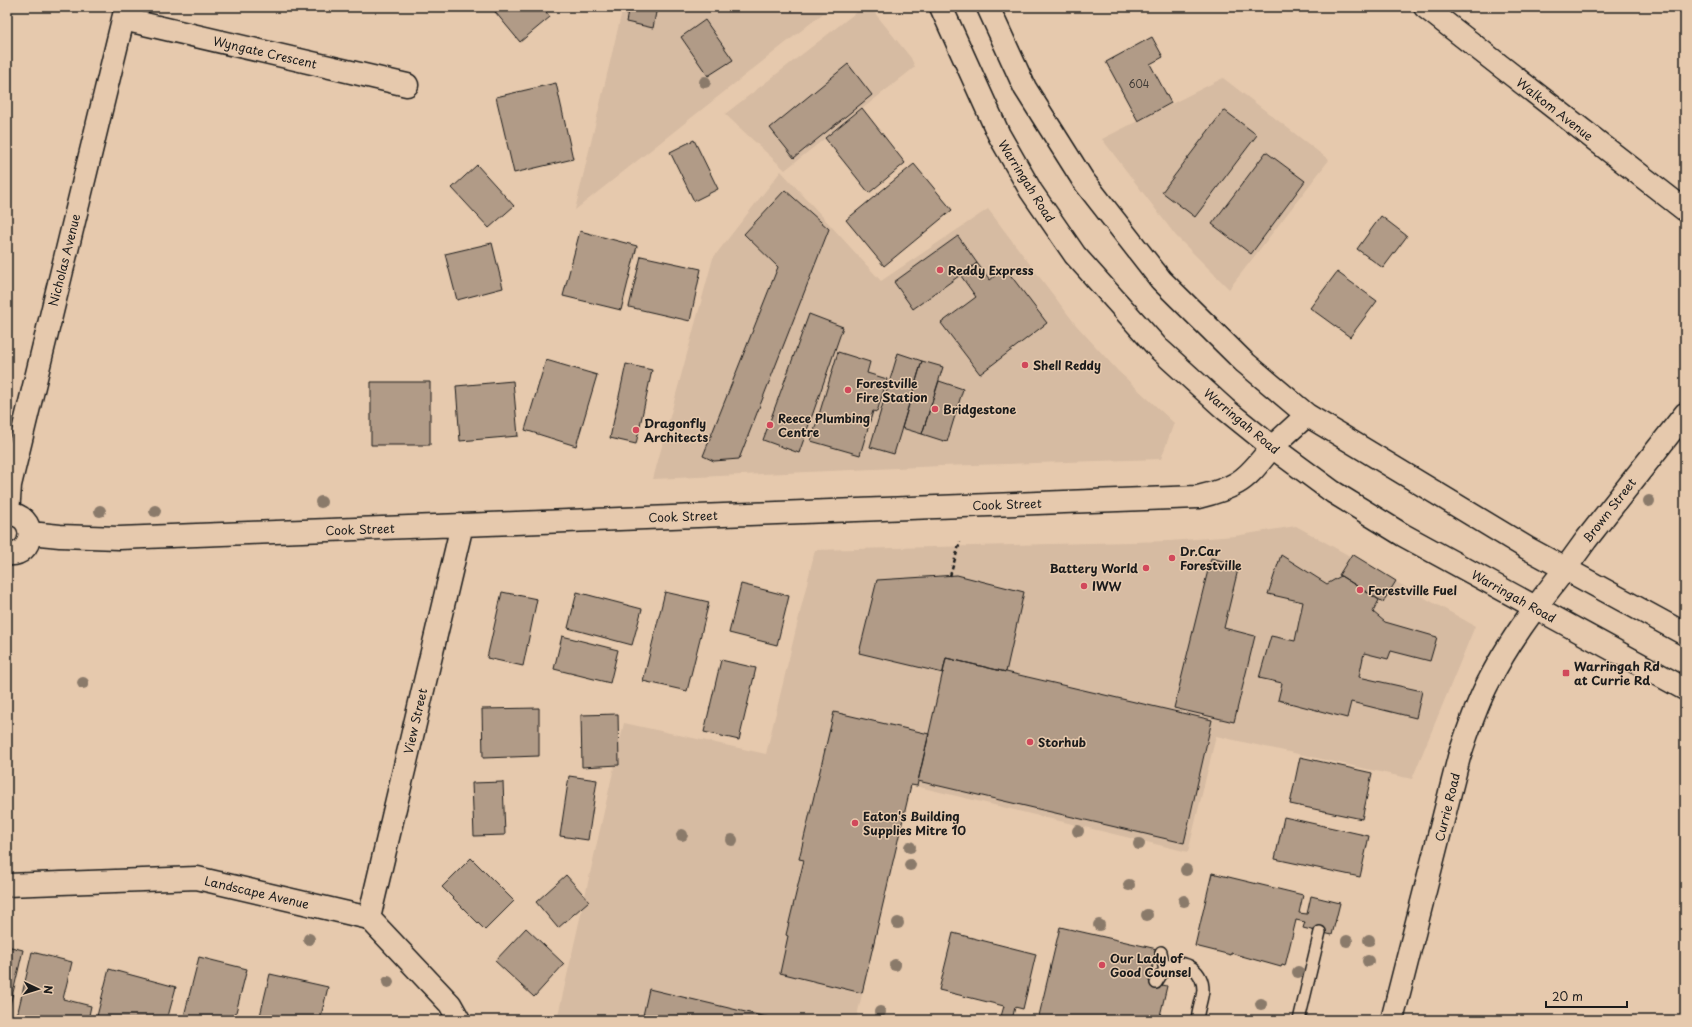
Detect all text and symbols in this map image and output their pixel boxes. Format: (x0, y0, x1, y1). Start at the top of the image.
street label: Wyngate Crescent (211, 31, 319, 73)
street label: Walkom Avenue (1513, 73, 1598, 145)
house number: 604 (1129, 76, 1150, 91)
street label: Warringah Road (994, 136, 1060, 226)
street label: Nicholas Avenue (44, 211, 84, 308)
place label: Reddy Express (948, 261, 1034, 279)
marker: Reddy Express (935, 265, 945, 275)
place label: Shell Reddy (1033, 356, 1101, 374)
marker: Shell Reddy (1020, 360, 1030, 370)
place label: Forestville Fire Station (856, 374, 928, 406)
street label: Warringah Road (1200, 384, 1284, 458)
marker: Forestville Fire Station (843, 385, 853, 395)
place label: Bridgestone (943, 400, 1016, 418)
marker: Bridgestone (930, 404, 940, 414)
place label: Reece Plumbing Centre (778, 409, 870, 441)
place label: Dragonfly Architects (644, 414, 709, 446)
marker: Reece Plumbing Centre (765, 420, 775, 430)
marker: Dragonfly Architects (631, 425, 641, 435)
street label: Brown Street (1578, 474, 1640, 546)
street label: Cook Street (972, 494, 1042, 514)
street label: Cook Street (648, 506, 718, 526)
street label: Cook Street (325, 519, 395, 539)
place label: Dr.Car Forestville (1180, 542, 1242, 574)
marker: Dr.Car Forestville (1167, 553, 1177, 563)
place label: Battery World (1049, 559, 1138, 577)
marker: Battery World (1141, 563, 1151, 573)
street label: Warringah Road (1469, 565, 1559, 627)
place label: IWW (1092, 577, 1122, 595)
marker: IWW (1079, 581, 1089, 591)
place label: Forestville Fuel (1368, 581, 1457, 599)
marker: Forestville Fuel (1355, 585, 1365, 595)
place label: Warringah Rd at Currie Rd (1574, 657, 1660, 689)
marker: Warringah Rd at Currie Rd (1561, 668, 1571, 678)
street label: View Street (399, 686, 431, 756)
place label: Storhub (1038, 733, 1086, 751)
marker: Storhub (1025, 737, 1035, 747)
street label: Currie Road (1430, 771, 1464, 843)
place label: Eaton's Building Supplies Mitre 10 (863, 807, 966, 839)
marker: Eaton's Building Supplies Mitre 10 (850, 818, 860, 828)
street label: Landscape Avenue (203, 871, 311, 913)
place label: Our Lady of Good Counsel (1110, 949, 1191, 981)
marker: Our Lady of Good Counsel (1097, 960, 1107, 970)
north arrow (18, 969, 58, 1009)
scale bar (1546, 983, 1627, 1009)
text: N (40, 985, 57, 995)
text: 20 m (1552, 987, 1583, 1005)

